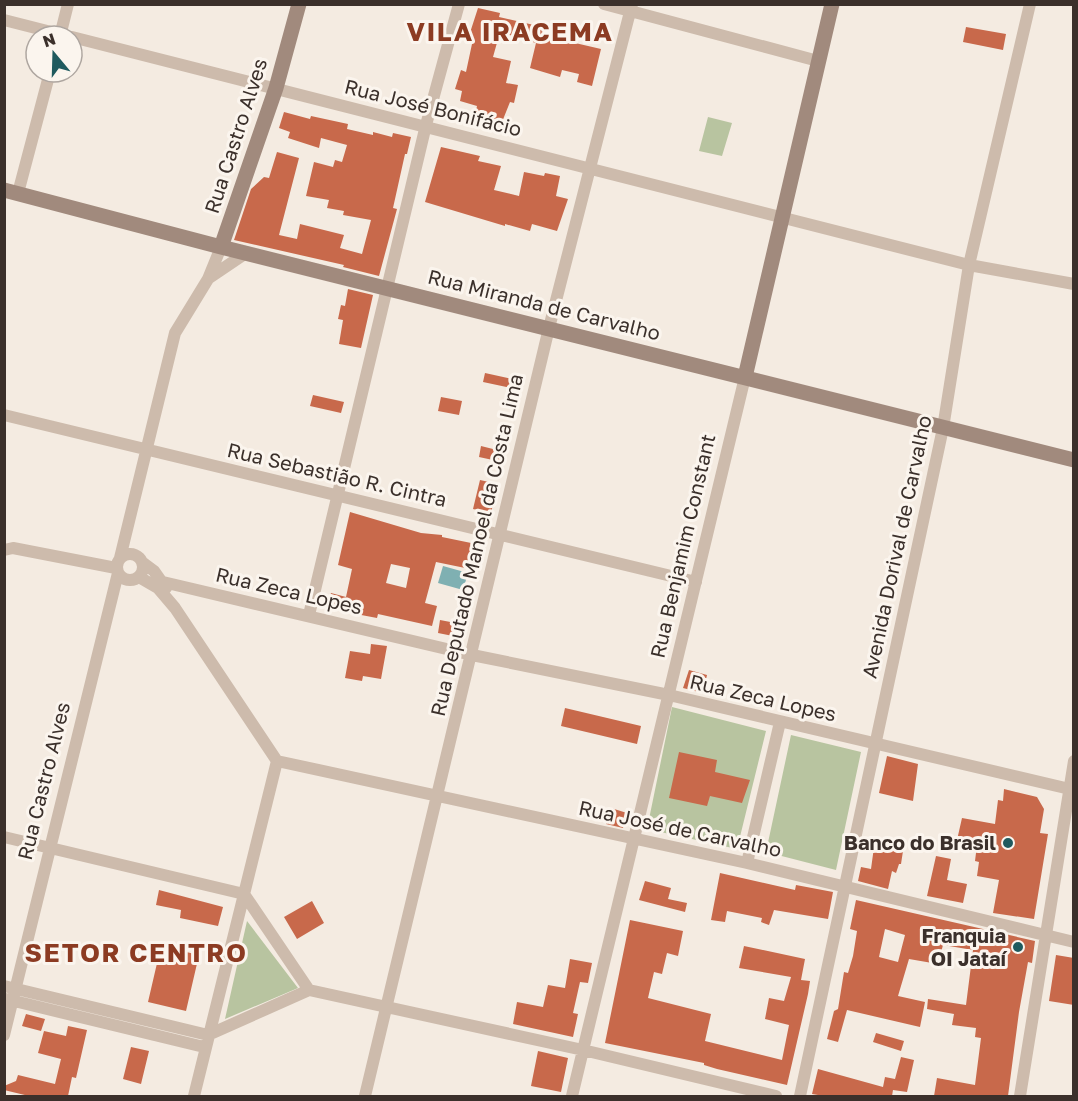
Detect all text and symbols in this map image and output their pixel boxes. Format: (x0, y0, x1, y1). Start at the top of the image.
district label: VILA IRACEMA (407, 16, 613, 47)
north arrow (24, 24, 84, 84)
text: N (40, 28, 58, 51)
street label: Rua Castro Alves (199, 55, 271, 216)
street label: Rua José Bonifácio (342, 73, 524, 141)
street label: Rua Miranda de Carvalho (426, 264, 663, 345)
street label: Rua Deputado Manoel da Costa Lima (425, 371, 527, 718)
street label: Avenida Dorival de Carvalho (856, 413, 936, 680)
street label: Rua Benjamim Constant (645, 431, 720, 660)
street label: Rua Sebastião R. Cintra (225, 437, 449, 511)
street label: Rua Zeca Lopes (214, 561, 365, 619)
street label: Rua Zeca Lopes (688, 668, 839, 726)
street label: Rua Castro Alves (12, 699, 74, 862)
street label: Rua José de Carvalho (577, 795, 784, 861)
place label: Banco do Brasil (844, 830, 996, 854)
marker: Banco do Brasil (1001, 836, 1015, 850)
place label: Franquia OI Jataí (922, 923, 1008, 970)
district label: SETOR CENTRO (25, 937, 247, 968)
marker: Franquia OI Jataí (1011, 940, 1025, 954)

